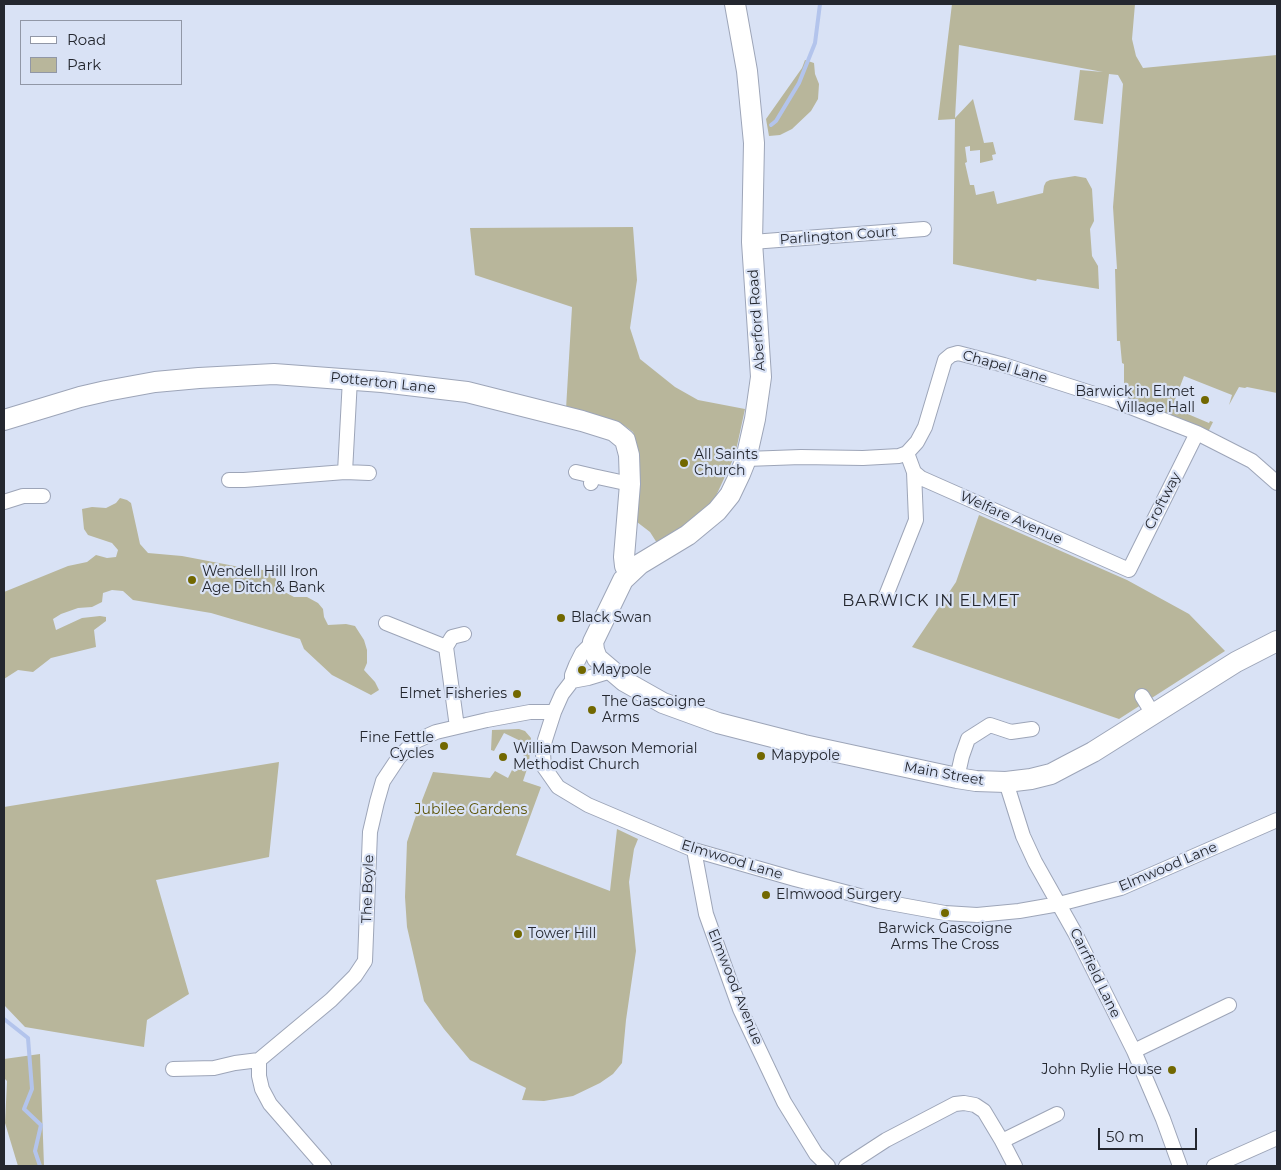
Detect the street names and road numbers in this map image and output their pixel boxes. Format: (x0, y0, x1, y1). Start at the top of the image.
street label: Parlington Court (779, 224, 897, 248)
street label: Aberford Road (745, 268, 769, 372)
street label: Chapel Lane (961, 347, 1049, 387)
street label: Potterton Lane (330, 369, 436, 397)
street label: Croftway (1141, 470, 1185, 532)
street label: Welfare Avenue (957, 488, 1065, 548)
street label: Main Street (903, 759, 985, 789)
street label: Elmwood Lane (679, 837, 785, 883)
street label: Elmwood Lane (1116, 839, 1220, 895)
street label: The Boyle (358, 854, 378, 924)
street label: Carrfield Lane (1066, 925, 1124, 1021)
street label: Elmwood Avenue (704, 927, 766, 1047)

